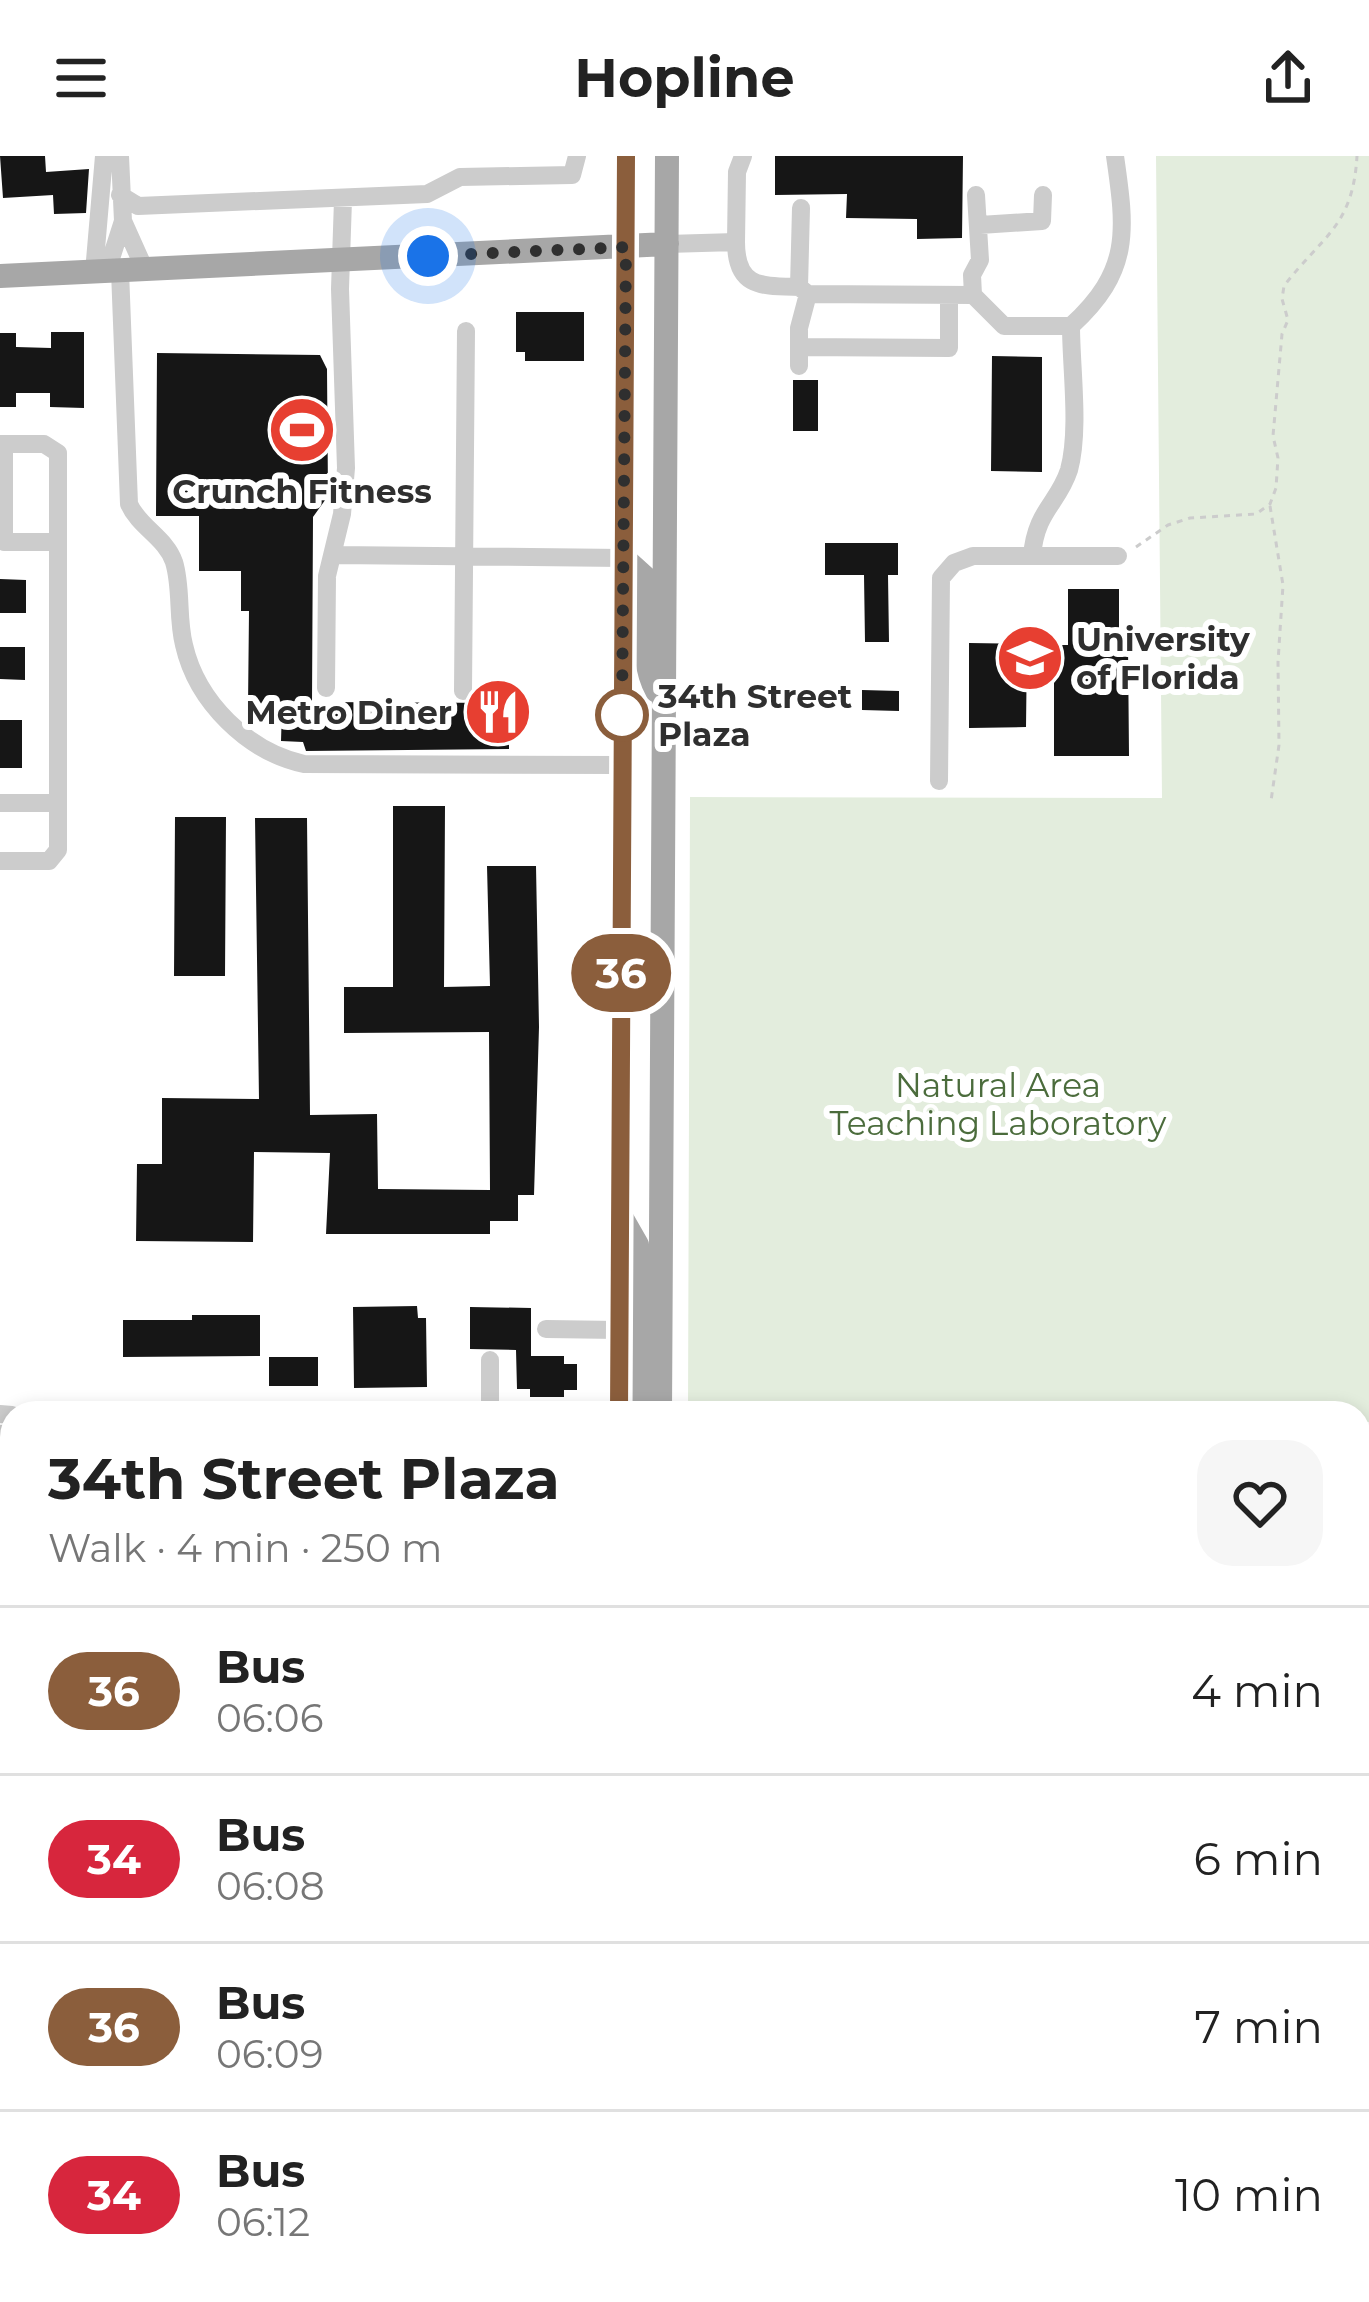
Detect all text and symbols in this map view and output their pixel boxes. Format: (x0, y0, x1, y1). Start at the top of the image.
icon: menu (48, 45, 114, 111)
text: Hopline (574, 45, 795, 111)
icon: share (1255, 45, 1321, 111)
your location (398, 226, 458, 286)
sports icon: Crunch Fitness (267, 395, 337, 465)
place label: Crunch Fitness (172, 471, 432, 511)
place label: University of Florida (1076, 619, 1250, 697)
school or university icon: University of Florida (995, 623, 1065, 693)
place label: 34th Street Plaza (657, 676, 852, 754)
restaurant icon: Metro Diner (463, 677, 533, 747)
marker: 34th Street Plaza (597, 690, 647, 740)
place label: Metro Diner (245, 692, 452, 732)
line badge: 36 (567, 934, 675, 1012)
text: 36 (595, 947, 647, 999)
park label: Natural Area Teaching Laboratory (830, 1065, 1167, 1143)
button: heart (1197, 1440, 1323, 1566)
text: 34th Street Plaza (48, 1444, 560, 1513)
text: Walk · 4 min · 250 m (48, 1524, 442, 1572)
text: Bus (216, 1639, 305, 1694)
text: 4 min (1191, 1663, 1323, 1718)
text: 36 (88, 1665, 140, 1717)
text: 06:06 (216, 1694, 323, 1742)
text: Bus (216, 1807, 305, 1862)
text: 6 min (1194, 1831, 1323, 1886)
text: 34 (87, 1833, 141, 1885)
text: 06:08 (216, 1862, 325, 1910)
text: Bus (216, 1975, 305, 2030)
text: 7 min (1194, 1999, 1323, 2054)
text: 36 (88, 2001, 140, 2053)
text: 06:09 (216, 2030, 323, 2078)
text: Bus (216, 2143, 305, 2198)
text: 10 min (1175, 2167, 1323, 2222)
text: 34 (87, 2169, 141, 2221)
text: 06:12 (216, 2198, 310, 2246)

